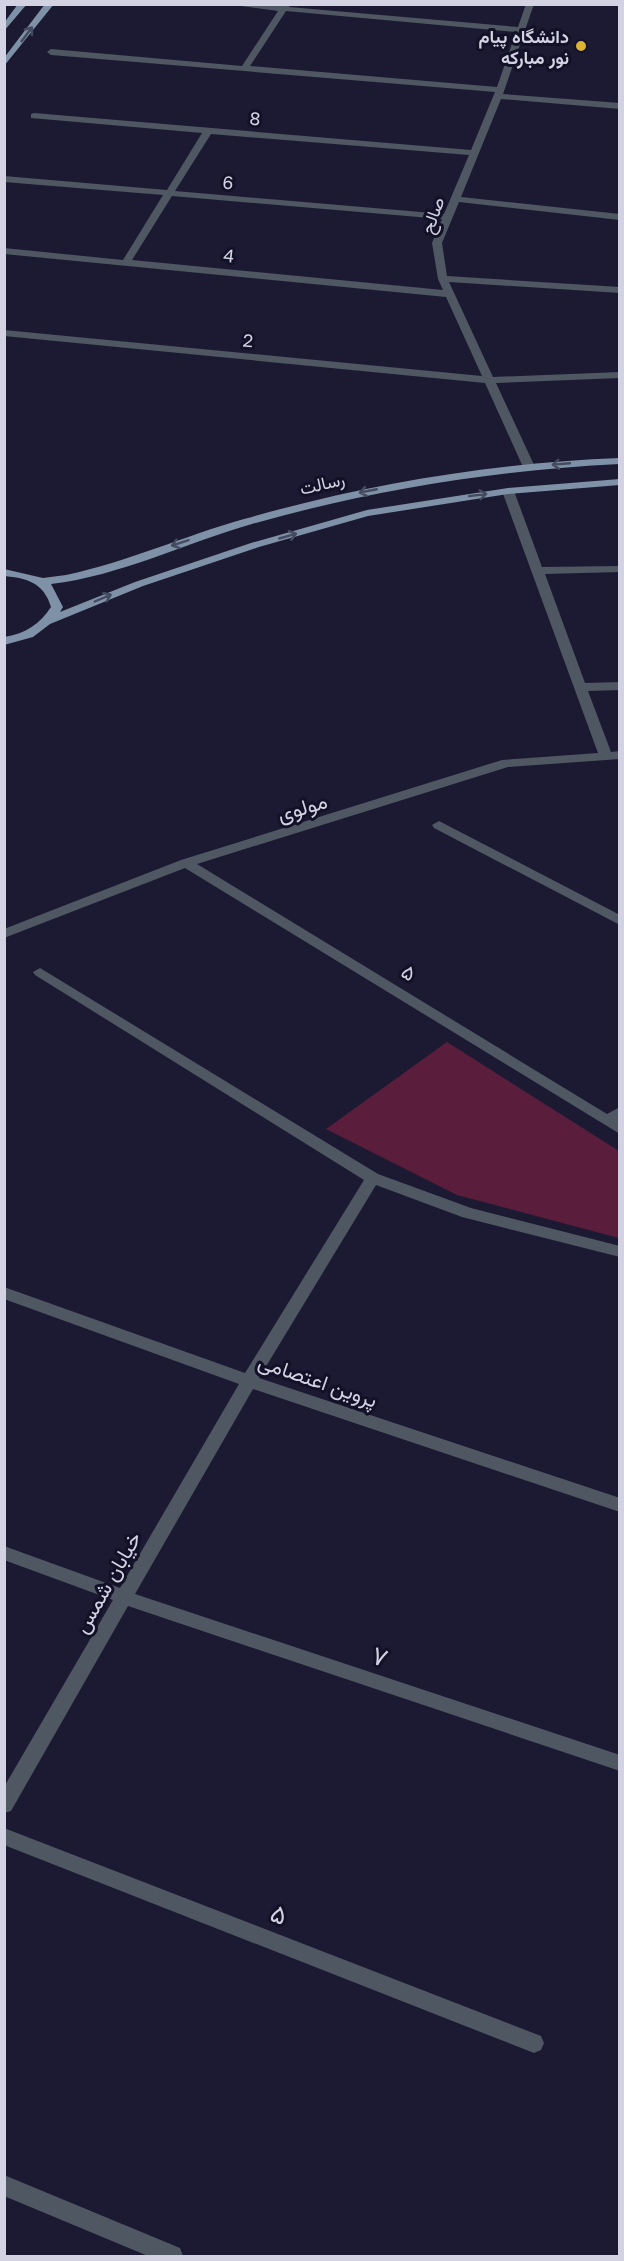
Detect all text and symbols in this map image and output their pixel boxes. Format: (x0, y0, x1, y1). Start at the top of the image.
place label: دانشگاه پیام نور مبارکه (479, 25, 569, 69)
one-way arrow (21, 27, 33, 43)
marker: دانشگاه پیام نور مبارکه (574, 39, 588, 53)
street label: 8 (249, 107, 261, 129)
street label: 6 (222, 171, 234, 193)
street label: صالح (415, 194, 451, 237)
street label: 4 (222, 243, 236, 267)
street label: 2 (242, 329, 254, 351)
one-way arrow (552, 459, 572, 470)
street label: رسالت (297, 467, 347, 500)
one-way arrow (359, 486, 378, 497)
one-way arrow (468, 489, 488, 500)
one-way arrow (278, 530, 297, 541)
one-way arrow (171, 538, 190, 549)
one-way arrow (94, 592, 112, 604)
street label: مولوی (274, 787, 330, 828)
street label: ۵ (397, 958, 421, 986)
street label: پروین اعتصامی (254, 1347, 381, 1414)
street label: خیابان شمس (68, 1527, 146, 1637)
street label: ۷ (368, 1639, 392, 1673)
street label: ۵ (266, 1897, 292, 1931)

